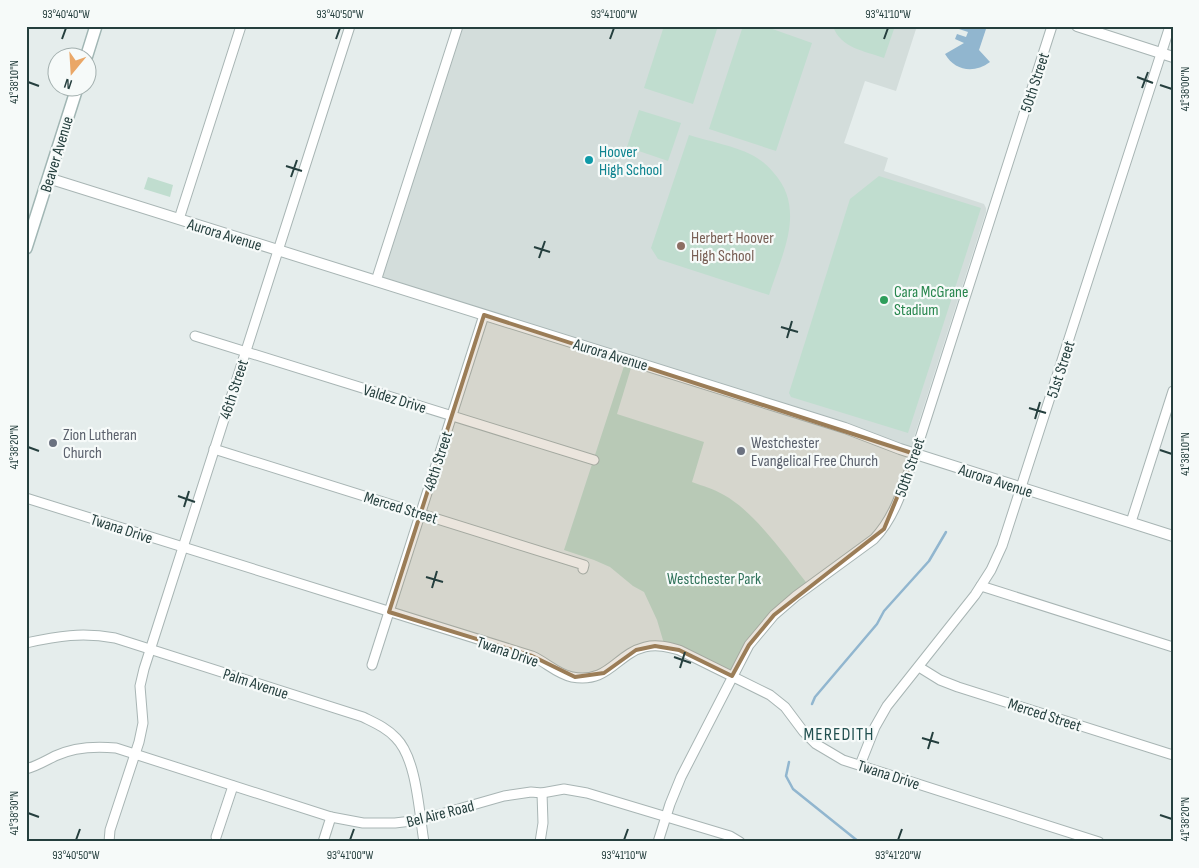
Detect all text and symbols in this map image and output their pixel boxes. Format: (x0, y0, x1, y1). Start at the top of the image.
text: 93°40'40"W (42, 7, 90, 22)
text: 93°40'50"W (316, 7, 364, 22)
text: 93°41'00"W (591, 7, 637, 22)
text: 93°41'10"W (865, 7, 911, 22)
north arrow (48, 48, 98, 98)
street label: 50th Street (1017, 50, 1054, 115)
text: 41°38'10"N (7, 60, 22, 104)
text: 41°38'00"N (1178, 67, 1193, 111)
text: N (62, 75, 74, 93)
street label: Beaver Avenue (37, 114, 78, 195)
place label: Hoover High School (599, 143, 662, 180)
marker: Hoover High School (583, 154, 595, 166)
street label: Aurora Avenue (184, 215, 264, 256)
place label: Herbert Hoover High School (691, 229, 774, 266)
marker: Herbert Hoover High School (675, 240, 687, 252)
place label: Cara McGrane Stadium (894, 283, 968, 320)
marker: Cara McGrane Stadium (878, 294, 890, 306)
street label: Aurora Avenue (570, 335, 650, 376)
street label: 51st Street (1043, 338, 1080, 400)
street label: 46th Street (216, 357, 253, 422)
street label: Valdez Drive (361, 381, 429, 418)
text: 41°38'20"N (7, 425, 22, 469)
place label: Zion Lutheran Church (63, 426, 137, 463)
street label: 48th Street (420, 429, 457, 494)
text: 41°38'10"N (1178, 432, 1193, 476)
place label: Westchester Evangelical Free Church (751, 434, 878, 471)
street label: 50th Street (891, 435, 929, 500)
marker: Zion Lutheran Church (47, 437, 59, 449)
marker: Westchester Evangelical Free Church (735, 445, 747, 457)
street label: Aurora Avenue (955, 460, 1035, 502)
street label: Merced Street (361, 488, 440, 529)
street label: Twana Drive (88, 510, 155, 548)
park label: Westchester Park (667, 570, 761, 589)
street label: Twana Drive (474, 633, 541, 672)
street label: Palm Avenue (220, 665, 291, 704)
street label: Merced Street (1005, 695, 1084, 736)
district label: MEREDITH (804, 724, 874, 745)
street label: Twana Drive (855, 756, 922, 794)
text: 41°38'30"N (7, 791, 22, 835)
street label: Bel Aire Road (405, 797, 476, 832)
text: 41°38'20"N (1178, 797, 1193, 841)
text: 93°40'50"W (52, 848, 100, 863)
text: 93°41'00"W (327, 848, 373, 863)
text: 93°41'10"W (601, 848, 647, 863)
text: 93°41'20"W (875, 848, 921, 863)

